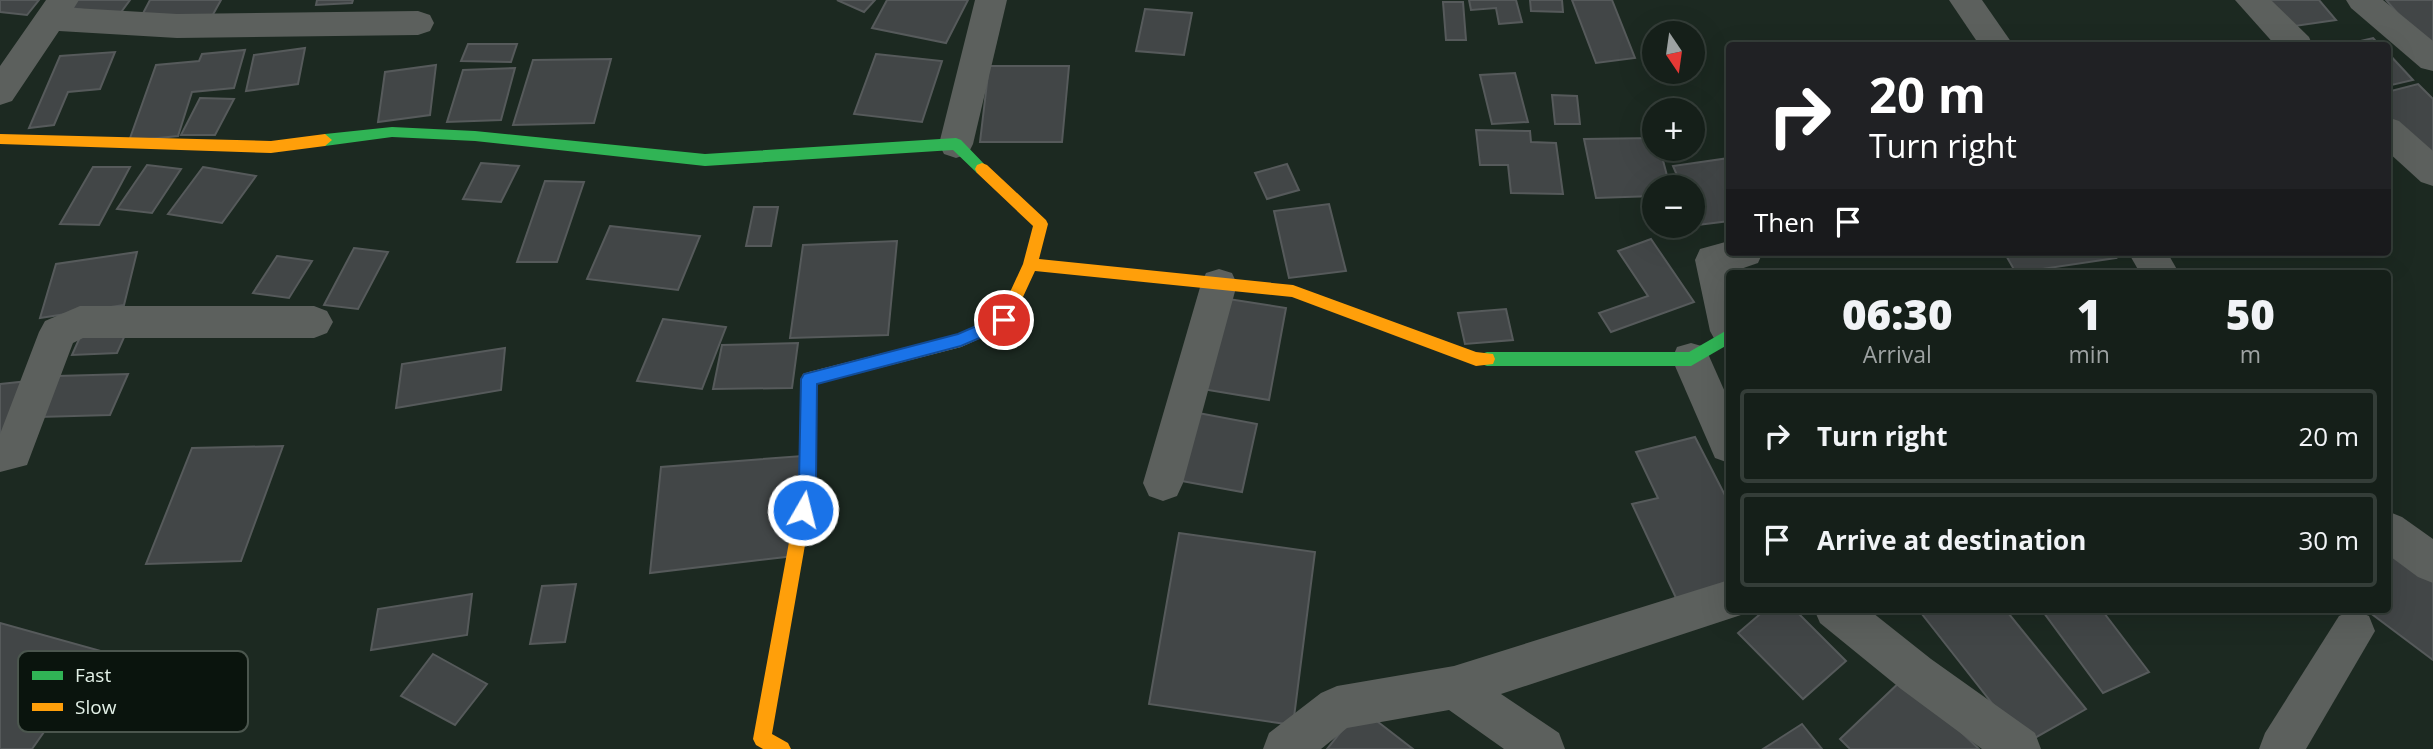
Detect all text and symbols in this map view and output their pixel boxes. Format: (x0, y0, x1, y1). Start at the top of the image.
north arrow (1642, 21, 1704, 84)
map controls (1642, 21, 1705, 238)
text: 20 m (1869, 61, 1986, 127)
icon: right (1754, 70, 1845, 161)
button: + (1642, 98, 1705, 161)
text: Turn right (1869, 124, 2017, 167)
button: − (1642, 175, 1705, 238)
icon: arrive (1829, 203, 1867, 241)
text: Then (1754, 204, 1815, 240)
text: 06:30 (1842, 285, 1953, 342)
text: 1 (2077, 285, 2101, 342)
text: 50 (2226, 285, 2275, 342)
pin (974, 290, 1034, 350)
icon: arrive (985, 301, 1023, 339)
text: Arrival (1863, 338, 1932, 370)
text: min (2069, 338, 2110, 370)
text: m (2240, 338, 2261, 370)
icon: right (1758, 417, 1796, 455)
text: Turn right (1817, 418, 1948, 454)
text: 20 m (2298, 418, 2359, 454)
position arrow (766, 473, 840, 547)
icon: arrive (1758, 521, 1796, 559)
text: Arrive at destination (1817, 522, 2086, 558)
text: 30 m (2298, 522, 2359, 558)
legend (18, 651, 248, 732)
text: Fast (75, 662, 111, 688)
text: Slow (75, 694, 117, 720)

